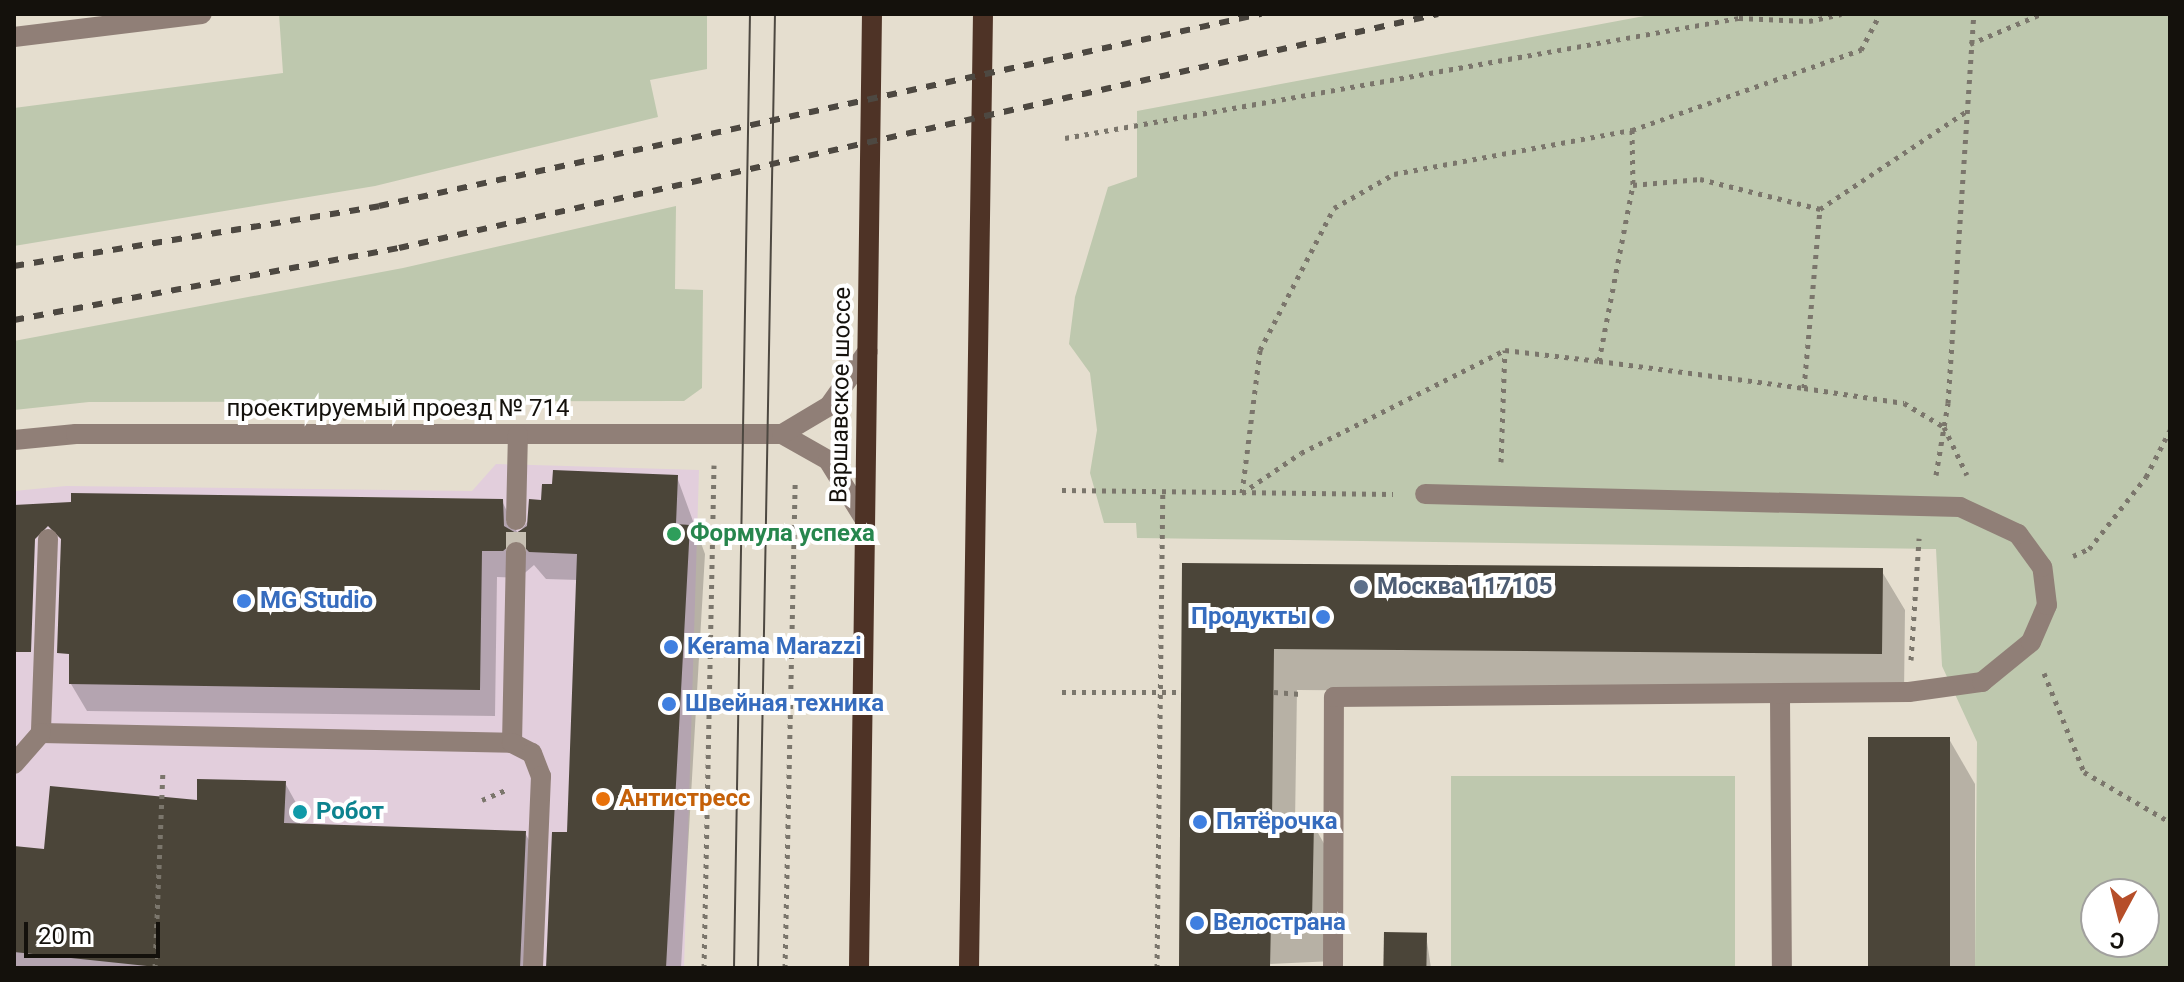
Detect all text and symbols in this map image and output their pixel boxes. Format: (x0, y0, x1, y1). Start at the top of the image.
street label: Варшавское шоссе (825, 287, 857, 503)
street label: проектируемый проезд № 714 (226, 395, 570, 423)
place label: Формула успеха (690, 520, 875, 548)
marker: Формула успеха (665, 525, 683, 543)
place label: Москва 117105 (1377, 573, 1553, 601)
marker: Москва 117105 (1352, 578, 1370, 596)
place label: MG Studio (260, 587, 373, 615)
marker: MG Studio (235, 592, 253, 610)
place label: Продукты (1191, 603, 1307, 631)
marker: Продукты (1314, 608, 1332, 626)
place label: Kerama Marazzi (687, 633, 862, 661)
marker: Kerama Marazzi (662, 638, 680, 656)
place label: Швейная техника (685, 690, 884, 718)
marker: Швейная техника (660, 695, 678, 713)
place label: Антистресс (619, 785, 750, 813)
marker: Антистресс (594, 790, 612, 808)
place label: Робот (316, 798, 384, 826)
marker: Робот (291, 803, 309, 821)
place label: Пятёрочка (1216, 808, 1337, 836)
marker: Пятёрочка (1191, 813, 1209, 831)
north arrow (2080, 878, 2160, 958)
scale bar (28, 906, 164, 956)
place label: Велострана (1213, 909, 1346, 937)
marker: Велострана (1188, 914, 1206, 932)
text: 20 m (38, 922, 92, 950)
text: С (2109, 927, 2126, 954)

